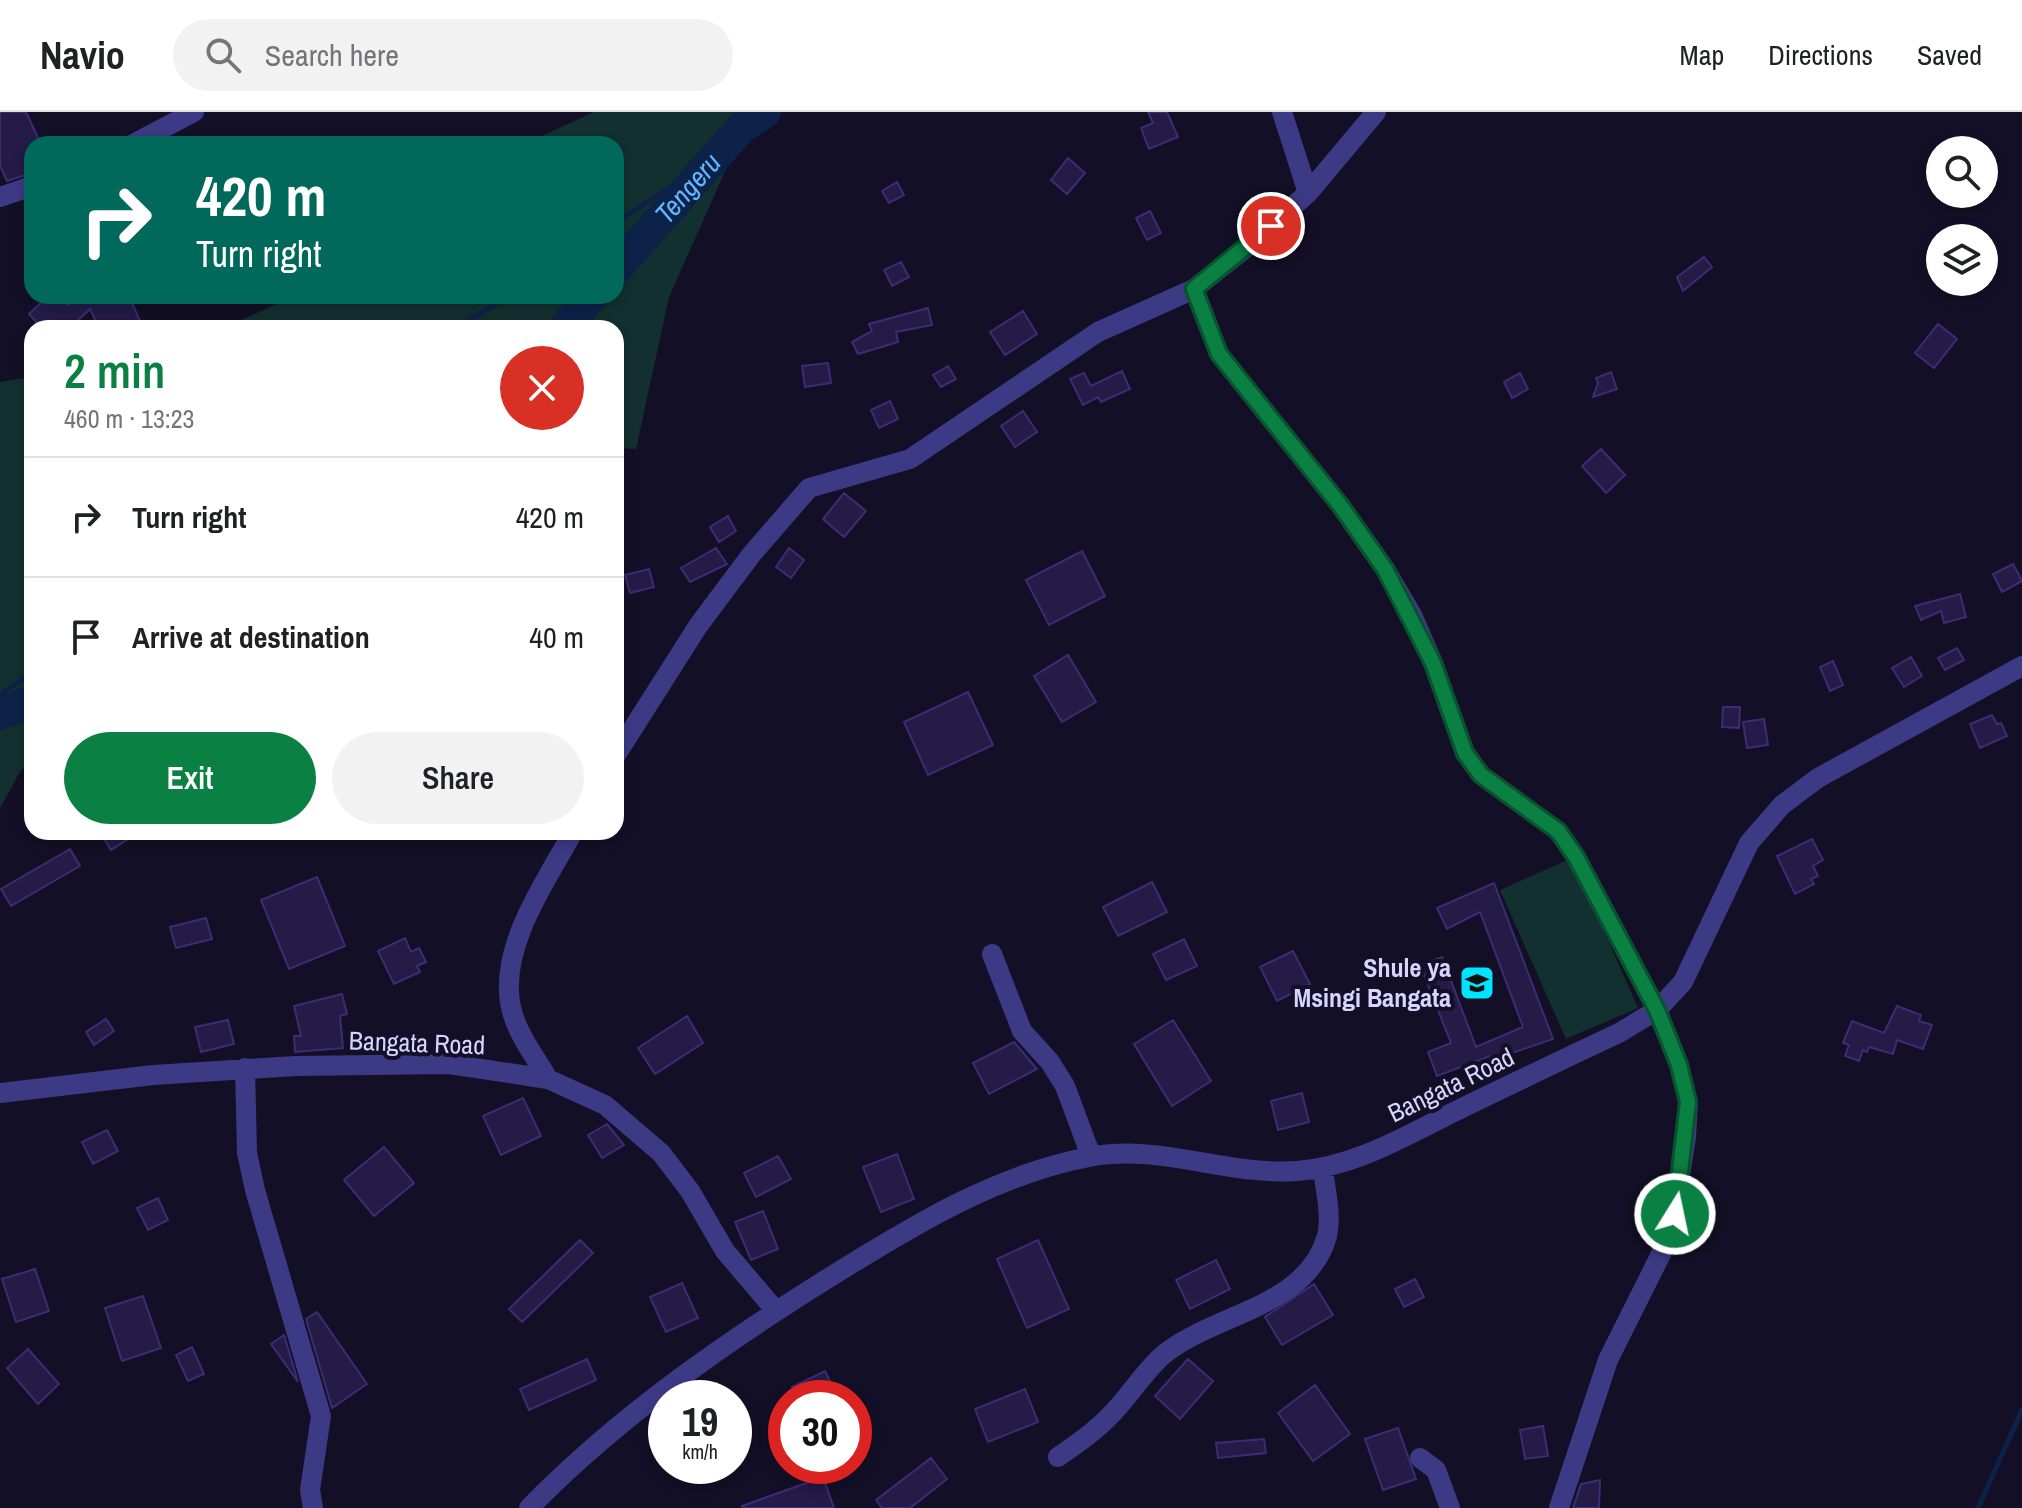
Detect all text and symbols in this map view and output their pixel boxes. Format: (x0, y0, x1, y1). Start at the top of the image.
search box (173, 19, 733, 91)
text: Navio (40, 30, 125, 81)
icon: search (201, 33, 245, 77)
text: Search here (265, 35, 399, 75)
text: Map (1680, 36, 1724, 74)
text: Directions (1768, 36, 1873, 74)
text: Saved (1917, 36, 1982, 74)
map controls (1926, 136, 1998, 296)
button: search (1926, 136, 1998, 208)
water label: Tengeru (646, 145, 729, 232)
text: 420 m (196, 158, 326, 233)
icon: right (64, 168, 168, 272)
pin (1237, 192, 1305, 260)
icon: arrive (1249, 204, 1293, 248)
button: layers (1926, 224, 1998, 296)
text: Turn right (196, 230, 321, 278)
text: 2 min (64, 338, 165, 403)
button: close (500, 346, 584, 430)
text: 460 m · 13:23 (64, 401, 194, 436)
icon: right (64, 495, 108, 539)
text: Turn right (132, 497, 246, 537)
text: 420 m (516, 497, 584, 537)
icon: arrive (64, 615, 108, 659)
text: Arrive at destination (132, 617, 370, 657)
text: 40 m (529, 617, 584, 657)
button: Exit (64, 732, 316, 824)
button: Share (332, 732, 584, 824)
place label: Shule ya Msingi Bangata (1293, 950, 1451, 1015)
school or university icon: Shule ya Msingi Bangata (1458, 964, 1496, 1002)
street label: Bangata Road (348, 1023, 486, 1062)
street label: Bangata Road (1382, 1039, 1520, 1130)
position arrow (1633, 1172, 1717, 1256)
speed limit sign: 30 (768, 1380, 872, 1484)
text: 19 (682, 1395, 718, 1448)
text: km/h (682, 1438, 718, 1465)

